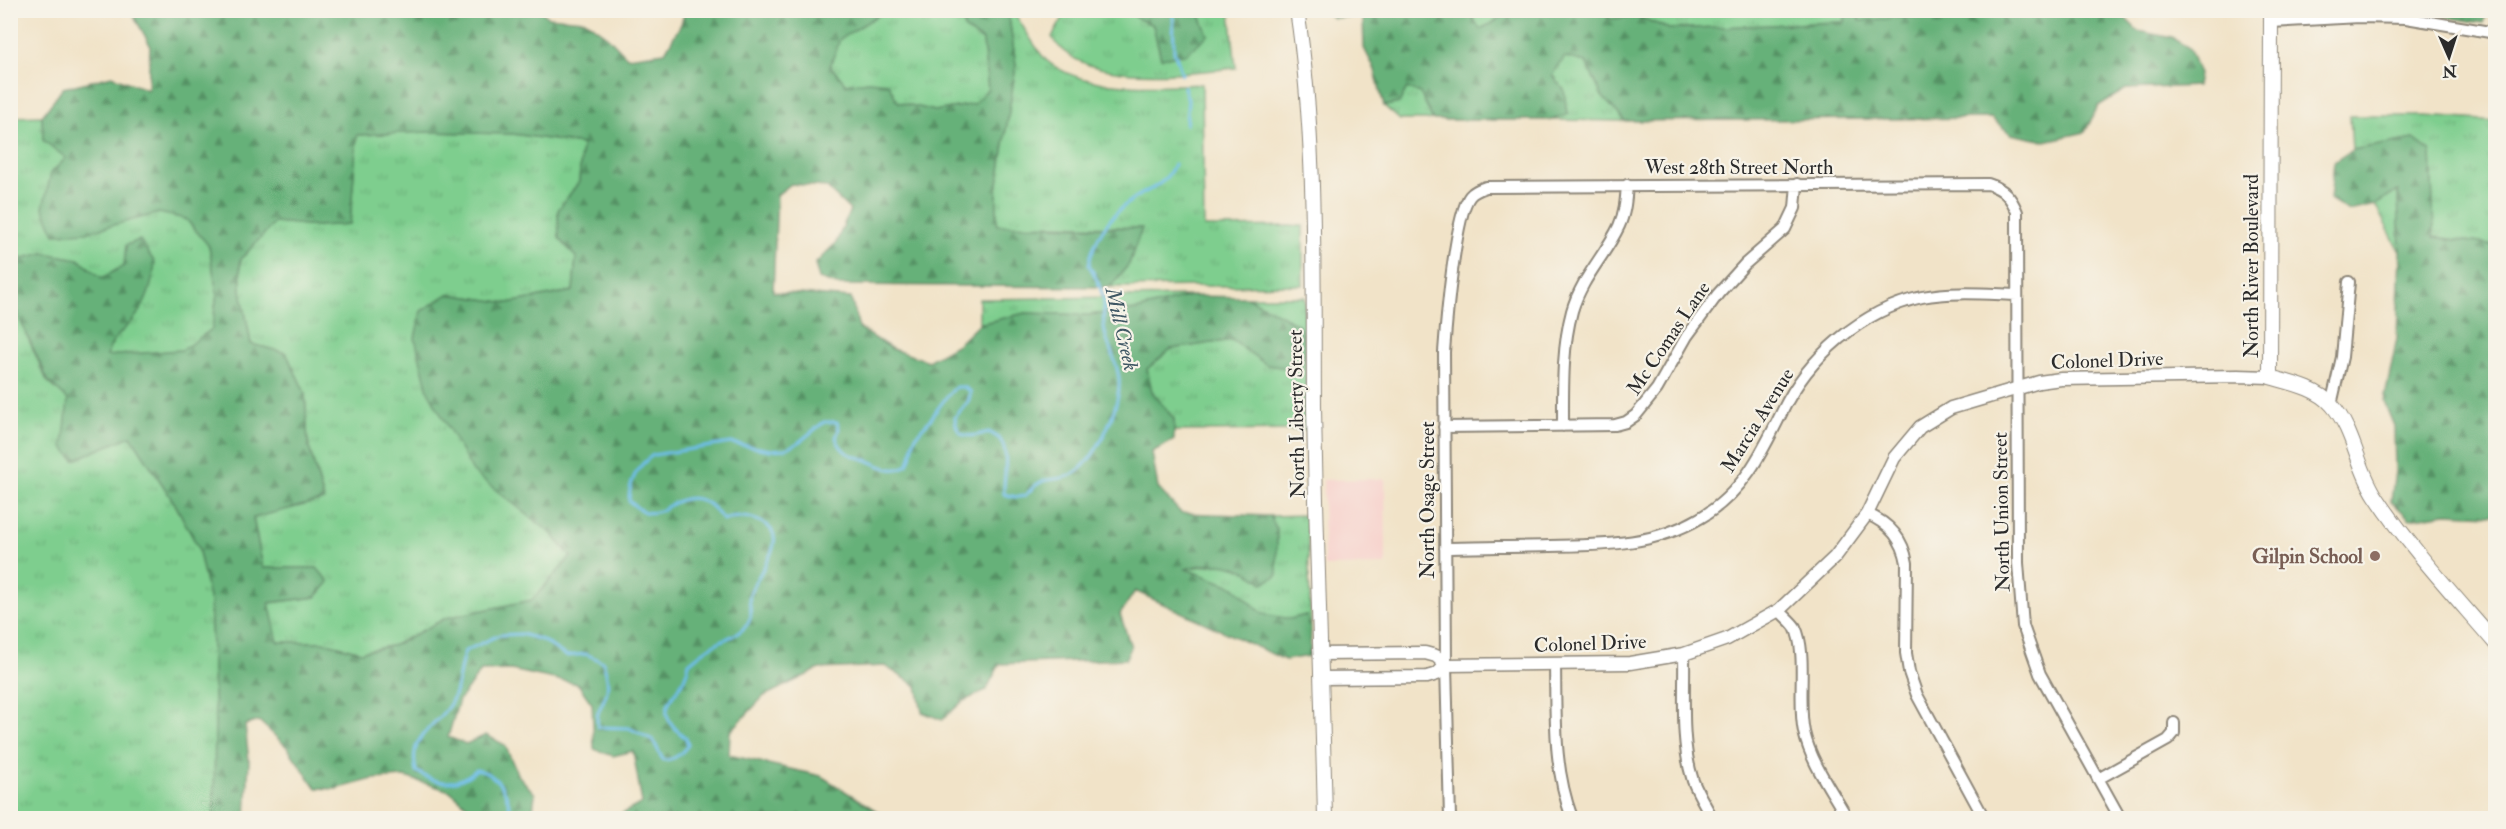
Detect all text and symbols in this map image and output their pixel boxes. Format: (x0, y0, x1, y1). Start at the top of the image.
north arrow (2419, 27, 2479, 87)
text: N (2441, 61, 2458, 81)
street label: West 28th Street North (1643, 155, 1834, 180)
street label: North River Boulevard (2239, 174, 2264, 358)
street label: Mc Comas Lane (1621, 277, 1716, 400)
water label: Mill Creek (1098, 283, 1144, 374)
street label: North Liberty Street (1283, 329, 1310, 499)
street label: Colonel Drive (2050, 346, 2164, 375)
street label: Marcia Avenue (1715, 363, 1799, 477)
street label: North Osage Street (1415, 421, 1440, 579)
street label: North Union Street (1988, 431, 2015, 592)
place label: Gilpin School (2252, 544, 2364, 570)
marker: Gilpin School (2368, 549, 2382, 563)
street label: Colonel Drive (1533, 629, 1647, 658)

